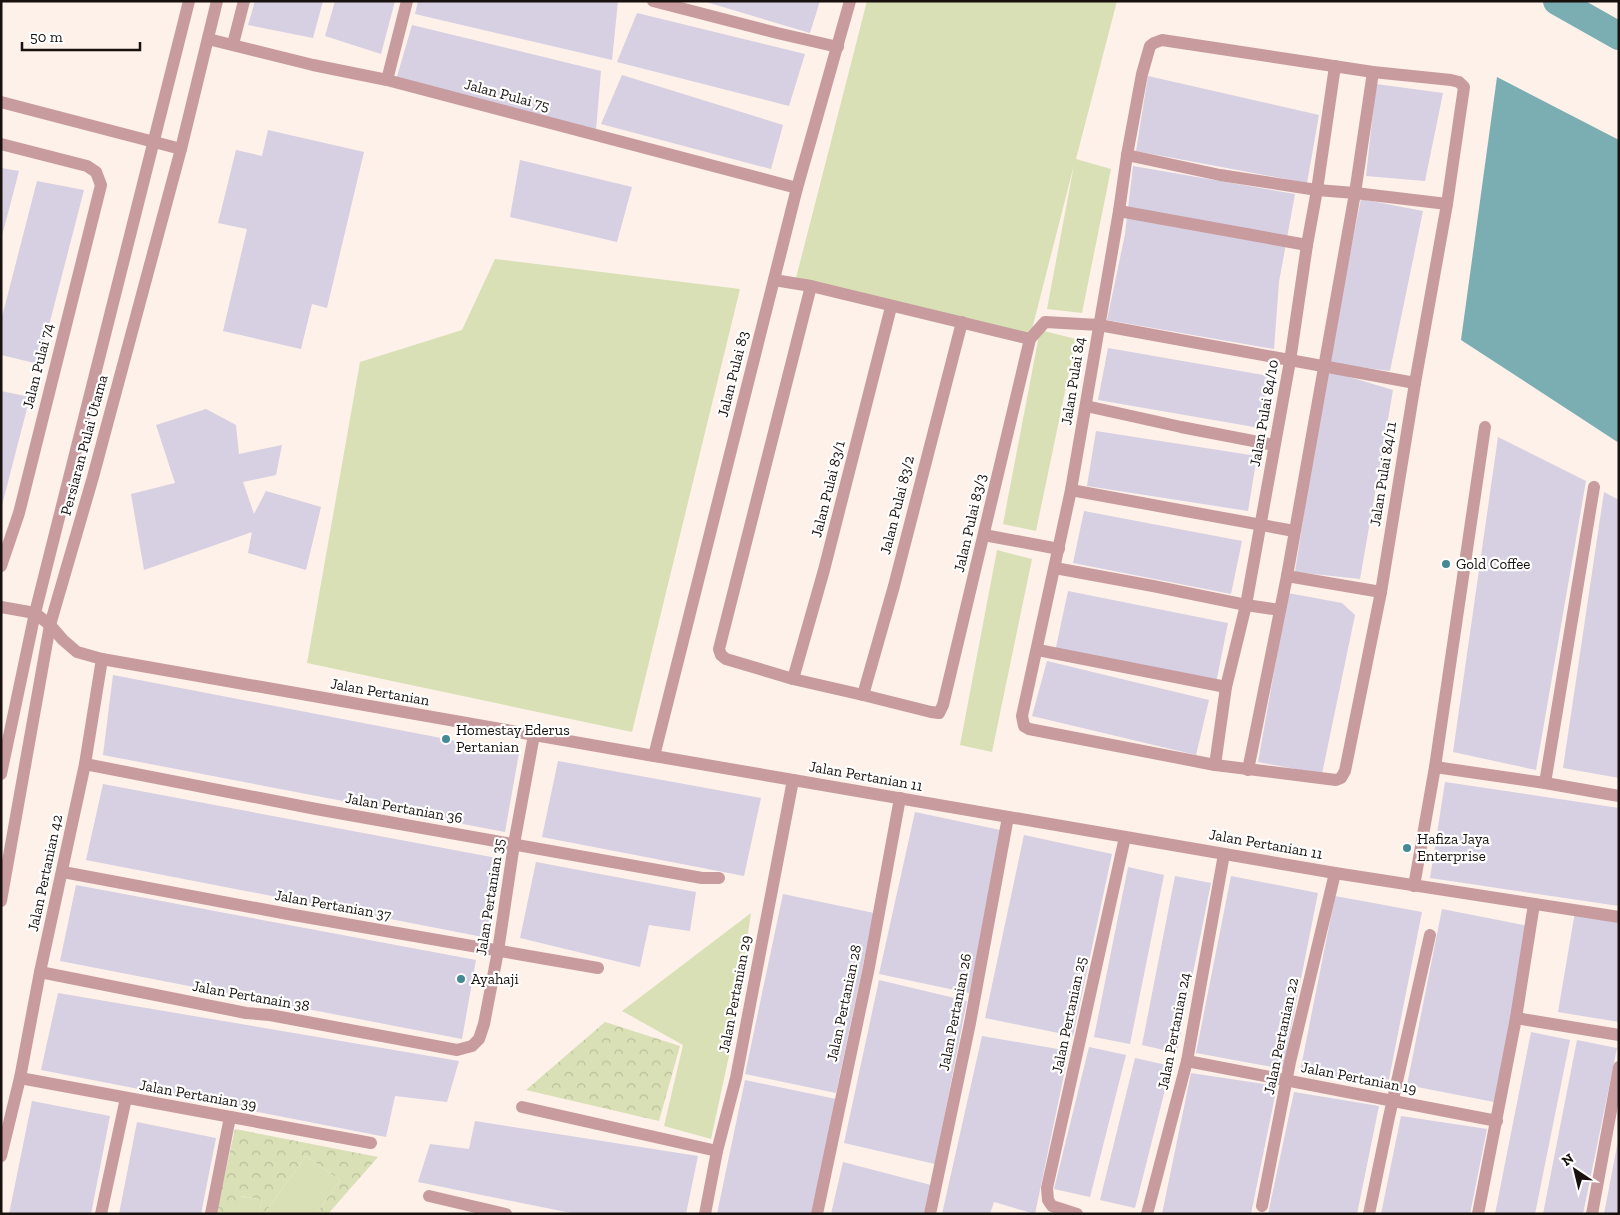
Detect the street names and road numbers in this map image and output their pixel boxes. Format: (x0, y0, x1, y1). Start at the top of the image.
street label: Jalan Pulai 75 (462, 75, 552, 115)
street label: Jalan Pulai 74 (19, 321, 57, 411)
street label: Jalan Pulai 83 (714, 329, 752, 419)
street label: Jalan Pulai 84 (1057, 336, 1089, 426)
street label: Jalan Pulai 84/10 (1246, 358, 1282, 468)
street label: Persiaran Pulai Utama (57, 373, 111, 517)
street label: Jalan Pulai 84/11 (1366, 420, 1400, 528)
street label: Jalan Pulai 83/1 (807, 439, 849, 539)
street label: Jalan Pulai 83/2 (876, 454, 918, 556)
street label: Jalan Pulai 83/3 (950, 472, 990, 574)
street label: Jalan Pertanian (329, 674, 431, 710)
street label: Jalan Pertanian 11 (808, 757, 924, 795)
street label: Jalan Pertanian 36 (344, 789, 464, 827)
street label: Jalan Pertanian 42 (24, 813, 66, 933)
street label: Jalan Pertanian 11 (1208, 825, 1324, 863)
street label: Jalan Pertanian 35 (472, 837, 508, 957)
street label: Jalan Pertanian 37 (273, 886, 393, 924)
street label: Jalan Pertanian 29 (715, 934, 755, 1054)
street label: Jalan Pertanian 28 (823, 943, 865, 1063)
street label: Jalan Pertanian 26 (935, 952, 975, 1072)
street label: Jalan Pertanian 25 (1048, 955, 1090, 1075)
street label: Jalan Pertanian 24 (1154, 971, 1194, 1091)
street label: Jalan Pertanian 22 (1260, 976, 1302, 1096)
street label: Jalan Pertanain 38 (191, 977, 311, 1015)
street label: Jalan Pertanian 19 (1300, 1058, 1418, 1098)
street label: Jalan Pertanian 39 (138, 1076, 258, 1114)

